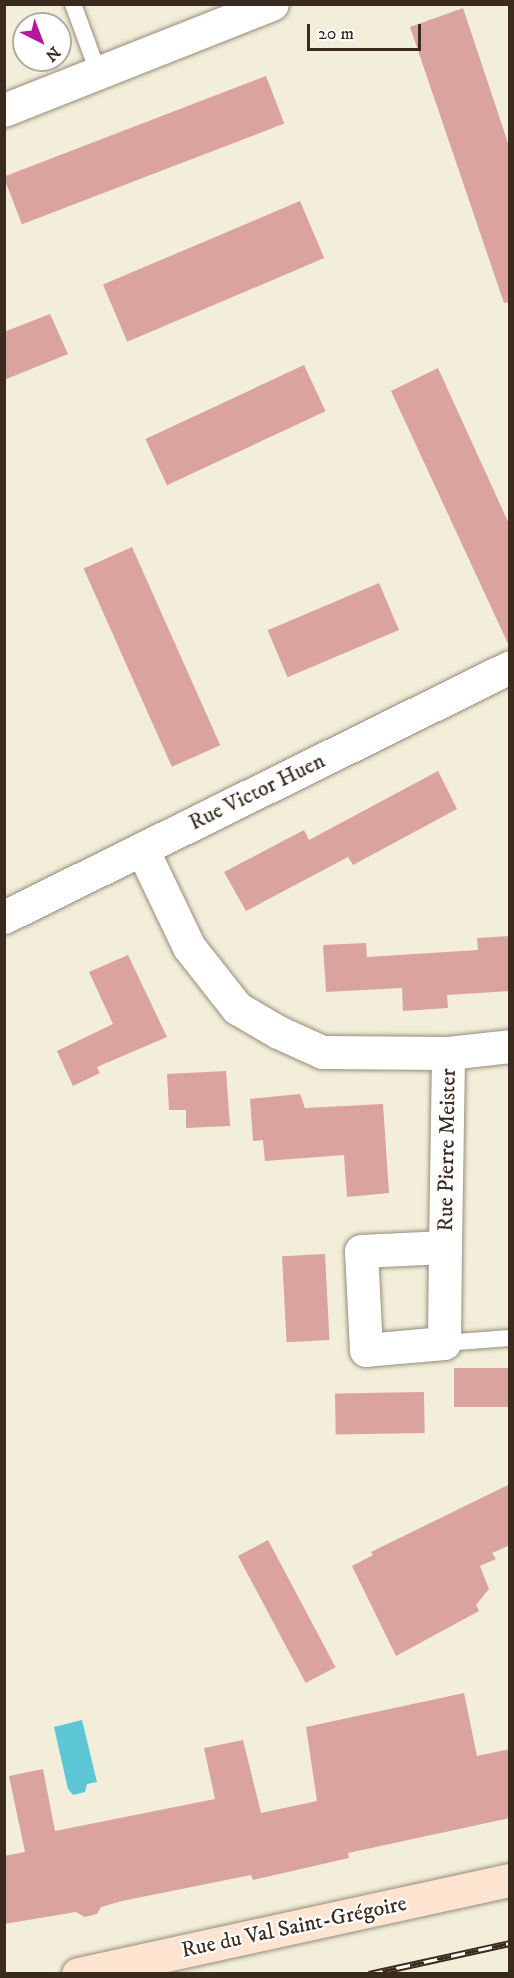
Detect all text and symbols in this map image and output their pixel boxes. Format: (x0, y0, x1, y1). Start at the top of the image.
north arrow (12, 12, 72, 72)
scale bar (310, 12, 424, 50)
text: 20 m (318, 23, 354, 45)
text: N (41, 42, 64, 66)
street label: Rue Victor Huen (185, 748, 329, 836)
street label: Rue Pierre Meister (432, 1068, 462, 1232)
street label: Rue du Val Saint-Grégoire (179, 1890, 409, 1964)

